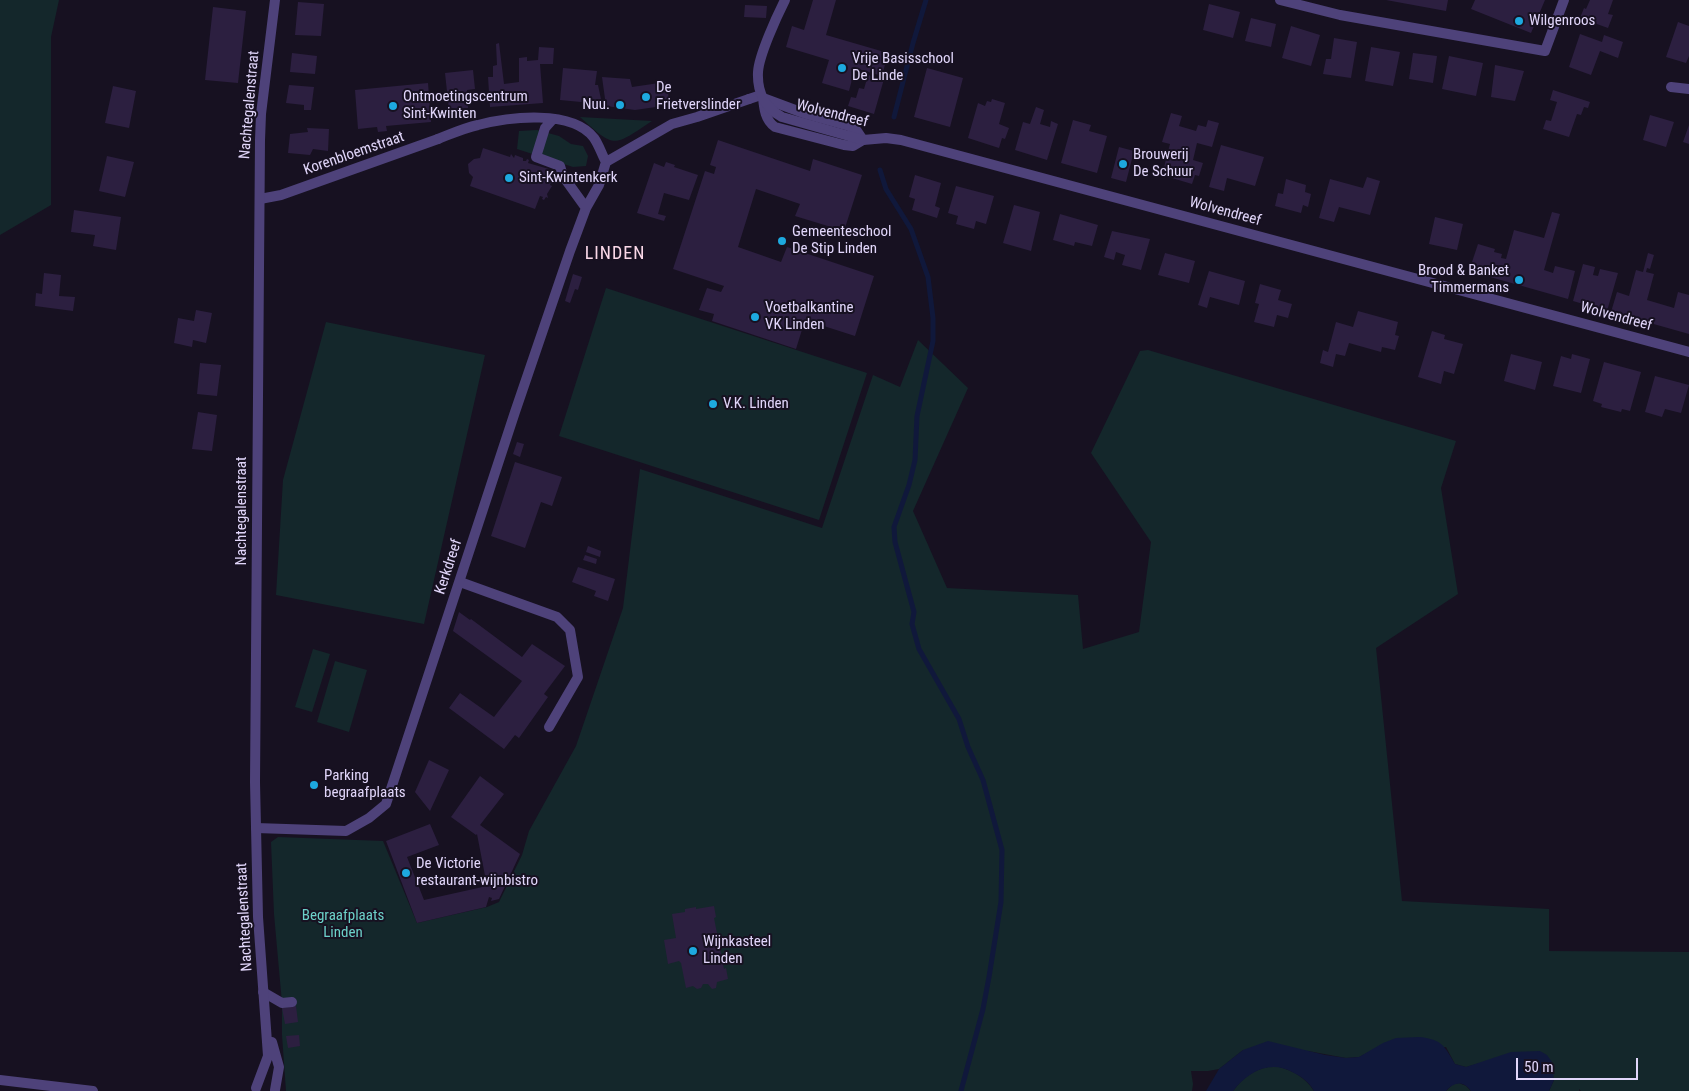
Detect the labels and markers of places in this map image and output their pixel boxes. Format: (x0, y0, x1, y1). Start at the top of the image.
place label: Wilgenroos (1529, 12, 1595, 30)
marker: Wilgenroos (1513, 15, 1525, 27)
place label: Vrije Basisschool De Linde (852, 50, 954, 85)
marker: Vrije Basisschool De Linde (836, 62, 848, 74)
place label: De Frietverslinder (656, 79, 740, 114)
place label: Ontmoetingscentrum Sint-Kwinten (403, 88, 528, 123)
marker: De Frietverslinder (640, 91, 652, 103)
place label: Nuu. (582, 96, 610, 114)
marker: Nuu. (614, 99, 626, 111)
marker: Ontmoetingscentrum Sint-Kwinten (387, 100, 399, 112)
place label: Brouwerij De Schuur (1133, 146, 1193, 181)
marker: Brouwerij De Schuur (1117, 158, 1129, 170)
place label: Sint-Kwintenkerk (519, 169, 618, 187)
marker: Sint-Kwintenkerk (503, 172, 515, 184)
place label: Gemeenteschool De Stip Linden (792, 223, 891, 258)
marker: Gemeenteschool De Stip Linden (776, 235, 788, 247)
place label: Brood & Banket Timmermans (1418, 262, 1509, 297)
marker: Brood & Banket Timmermans (1513, 274, 1525, 286)
place label: Voetbalkantine VK Linden (765, 299, 853, 334)
marker: Voetbalkantine VK Linden (749, 311, 761, 323)
place label: V.K. Linden (723, 395, 789, 413)
marker: V.K. Linden (707, 398, 719, 410)
place label: Parking begraafplaats (324, 767, 406, 802)
marker: Parking begraafplaats (308, 779, 320, 791)
place label: De Victorie restaurant-wijnbistro (416, 855, 538, 890)
marker: De Victorie restaurant-wijnbistro (400, 867, 412, 879)
place label: Wijnkasteel Linden (703, 933, 771, 968)
marker: Wijnkasteel Linden (687, 945, 699, 957)

